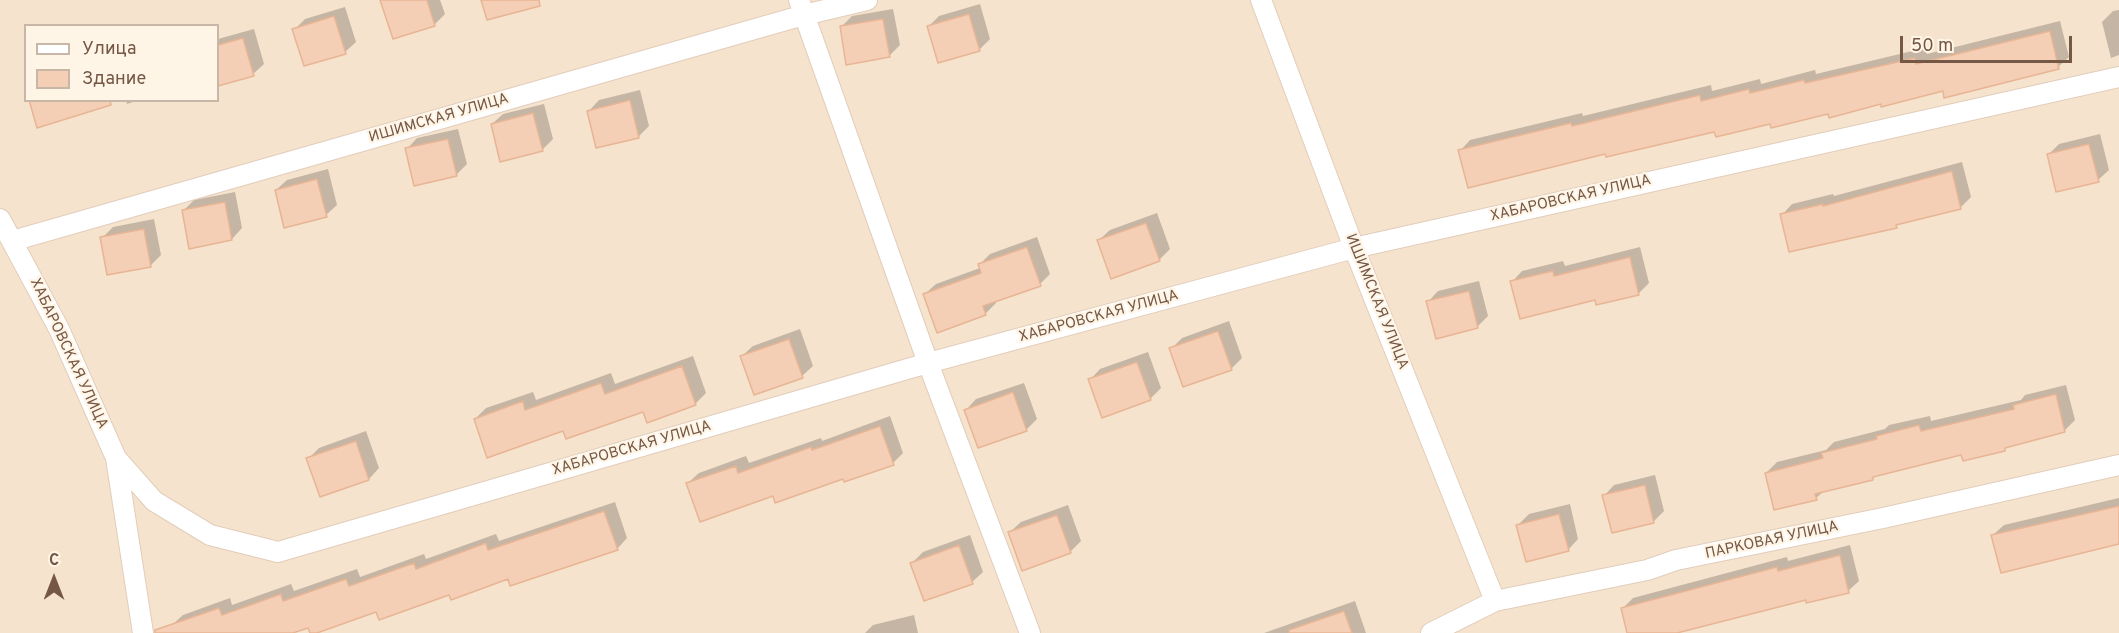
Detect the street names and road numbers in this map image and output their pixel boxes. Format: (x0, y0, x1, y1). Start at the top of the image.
street label: ИШИМСКАЯ УЛИЦА (367, 90, 511, 148)
street label: ХАБАРОВСКАЯ УЛИЦА (1489, 172, 1653, 226)
street label: ИШИМСКАЯ УЛИЦА (1341, 232, 1411, 372)
street label: ХАБАРОВСКАЯ УЛИЦА (25, 276, 111, 432)
street label: ХАБАРОВСКАЯ УЛИЦА (1017, 287, 1181, 347)
street label: ХАБАРОВСКАЯ УЛИЦА (550, 418, 714, 480)
street label: ПАРКОВАЯ УЛИЦА (1704, 518, 1840, 564)

